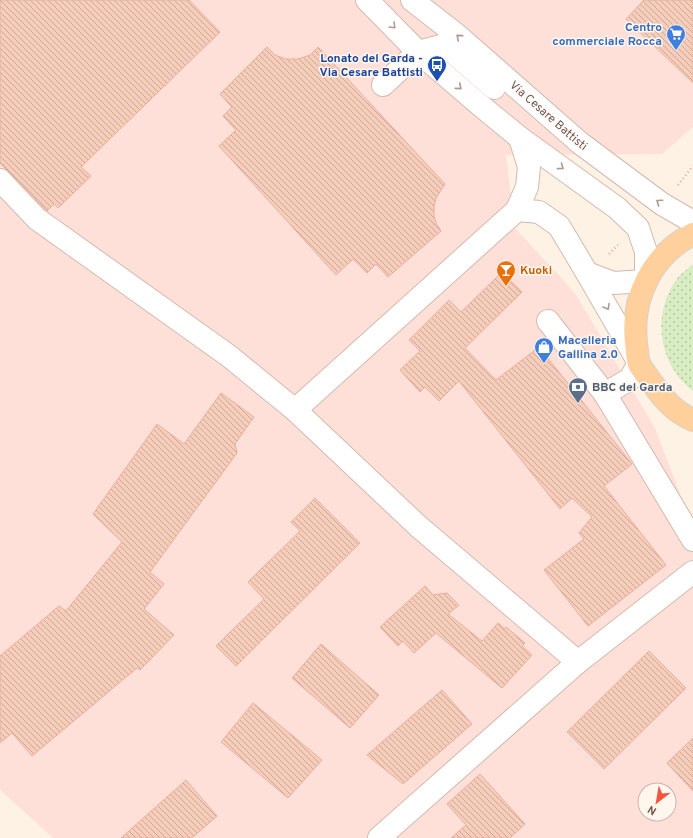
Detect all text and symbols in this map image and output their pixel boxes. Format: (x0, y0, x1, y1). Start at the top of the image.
place label: Centro commerciale Rocca (552, 20, 662, 50)
one-way arrow (388, 21, 395, 29)
supermarket icon: Centro commerciale Rocca (665, 23, 687, 51)
one-way arrow (456, 34, 464, 41)
place label: Lonato del Garda - Via Cesare Battisti (319, 51, 423, 81)
bus stop icon: Lonato del Garda - Via Cesare Battisti (426, 54, 448, 82)
street label: Via Cesare Battisti (506, 78, 590, 155)
one-way arrow (454, 82, 461, 89)
one-way arrow (556, 162, 563, 169)
one-way arrow (657, 200, 664, 207)
bar icon: Kuoki (495, 259, 517, 287)
place label: Kuoki (520, 263, 552, 279)
one-way arrow (602, 302, 609, 310)
place label: Macelleria Gallina 2.0 (558, 333, 618, 363)
shop icon: Macelleria Gallina 2.0 (533, 336, 555, 364)
bank icon: BBC del Garda (567, 376, 589, 404)
place label: BBC del Garda (592, 380, 672, 396)
north arrow (637, 782, 677, 822)
text: N (645, 802, 659, 818)

